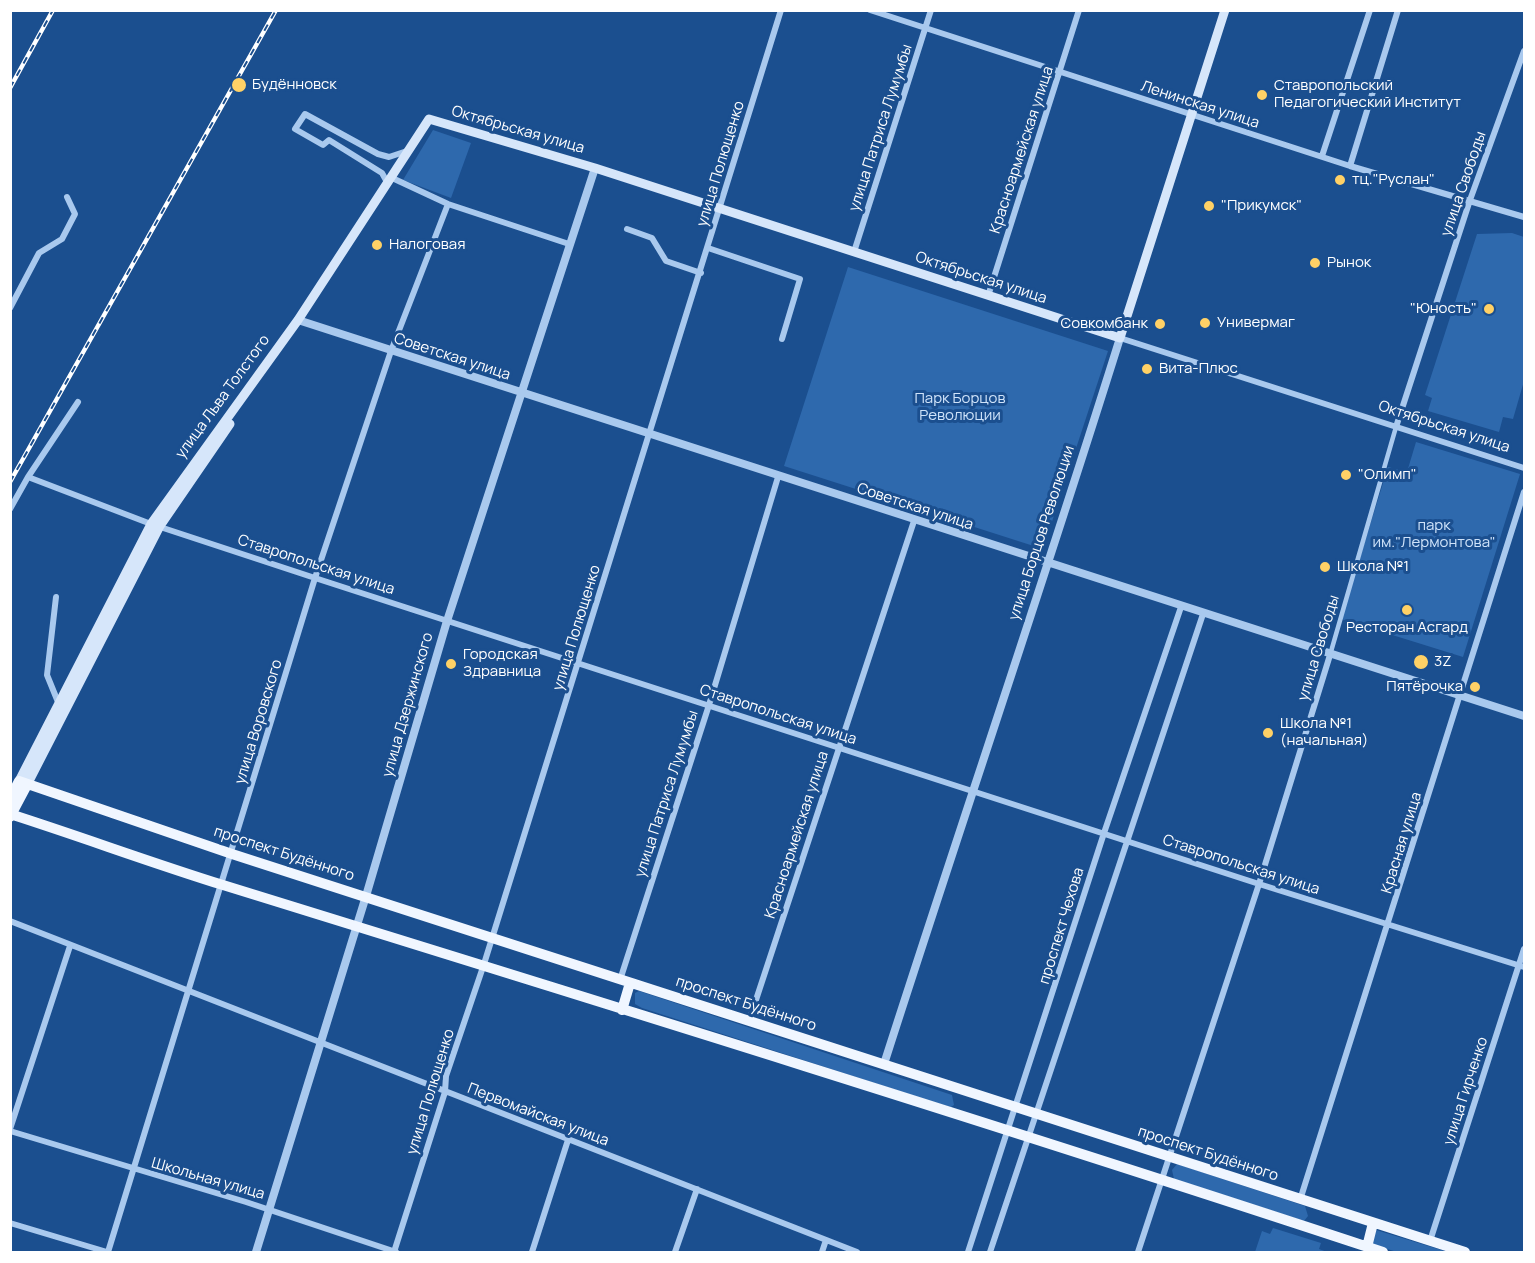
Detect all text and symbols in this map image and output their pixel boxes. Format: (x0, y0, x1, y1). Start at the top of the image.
street label: улица Патриса Лумумбы (845, 42, 917, 214)
street label: Красноармейская улица (986, 64, 1058, 236)
marker: Будённовск (230, 76, 248, 94)
place label: Будённовск (252, 76, 337, 94)
street label: Ленинская улица (1139, 77, 1261, 133)
place label: Ставропольский Педагогический Институт (1274, 77, 1461, 112)
marker: Ставропольский Педагогический Институт (1255, 88, 1269, 102)
street label: улица Полющенко (693, 99, 749, 229)
street label: Октябрьская улица (450, 102, 586, 158)
street label: улица Свободы (1438, 129, 1490, 239)
place label: тц."Руслан" (1352, 171, 1435, 189)
marker: тц."Руслан" (1333, 173, 1347, 187)
place label: "Прикумск" (1221, 197, 1302, 215)
marker: "Прикумск" (1202, 199, 1216, 213)
place label: Налоговая (389, 236, 465, 254)
marker: Налоговая (370, 238, 384, 252)
street label: Октябрьская улица (913, 248, 1049, 308)
place label: Рынок (1327, 254, 1371, 272)
marker: Рынок (1308, 256, 1322, 270)
place label: "Юность" (1410, 300, 1477, 318)
marker: "Юность" (1482, 302, 1496, 316)
place label: Универмаг (1217, 314, 1295, 332)
place label: Совкомбанк (1060, 315, 1148, 333)
marker: Универмаг (1198, 316, 1212, 330)
marker: Совкомбанк (1153, 317, 1167, 331)
street label: Советская улица (391, 330, 513, 384)
street label: улица Льва Толстого (172, 332, 274, 462)
place label: Вита-Плюс (1159, 360, 1238, 378)
marker: Вита-Плюс (1140, 362, 1154, 376)
park label: Парк Борцов Революции (914, 390, 1006, 425)
street label: Октябрьская улица (1376, 397, 1512, 457)
street label: улица Борцов Революции (1005, 443, 1079, 623)
place label: "Олимп" (1358, 466, 1417, 484)
marker: "Олимп" (1339, 468, 1353, 482)
street label: Советская улица (854, 480, 976, 534)
park label: парк им."Лермонтова" (1372, 517, 1496, 552)
street label: Ставропольская улица (235, 531, 397, 599)
place label: Школа №1 (1337, 558, 1409, 576)
marker: Школа №1 (1318, 560, 1332, 574)
street label: улица Полющенко (549, 563, 605, 693)
street label: улица Свободы (1294, 593, 1344, 703)
marker: Ресторан Асгард (1400, 603, 1414, 617)
place label: Ресторан Асгард (1346, 619, 1468, 637)
street label: улица Дзержинского (379, 631, 437, 779)
place label: Городская Здравница (463, 646, 541, 681)
marker: 3Z (1412, 653, 1430, 671)
place label: 3Z (1434, 653, 1452, 671)
marker: Городская Здравница (444, 657, 458, 671)
street label: улица Воровского (231, 658, 287, 786)
place label: Пятёрочка (1386, 678, 1463, 696)
marker: Пятёрочка (1468, 680, 1482, 694)
street label: Ставропольская улица (697, 681, 859, 749)
street label: улица Патриса Лумумбы (631, 708, 703, 880)
place label: Школа №1 (начальная) (1280, 715, 1368, 750)
marker: Школа №1 (начальная) (1261, 726, 1275, 740)
street label: Красноармейская улица (761, 749, 833, 921)
street label: Красная улица (1378, 790, 1426, 896)
street label: проспект Будённого (211, 823, 357, 885)
street label: Ставропольская улица (1160, 831, 1322, 899)
street label: проспект Чехова (1036, 866, 1088, 986)
street label: проспект Будённого (673, 973, 819, 1035)
street label: улица Полющенко (403, 1027, 459, 1157)
street label: улица Гирченко (1440, 1035, 1492, 1147)
street label: Первомайская улица (465, 1080, 611, 1150)
street label: проспект Будённого (1135, 1123, 1281, 1185)
street label: Школьная улица (149, 1154, 267, 1204)

